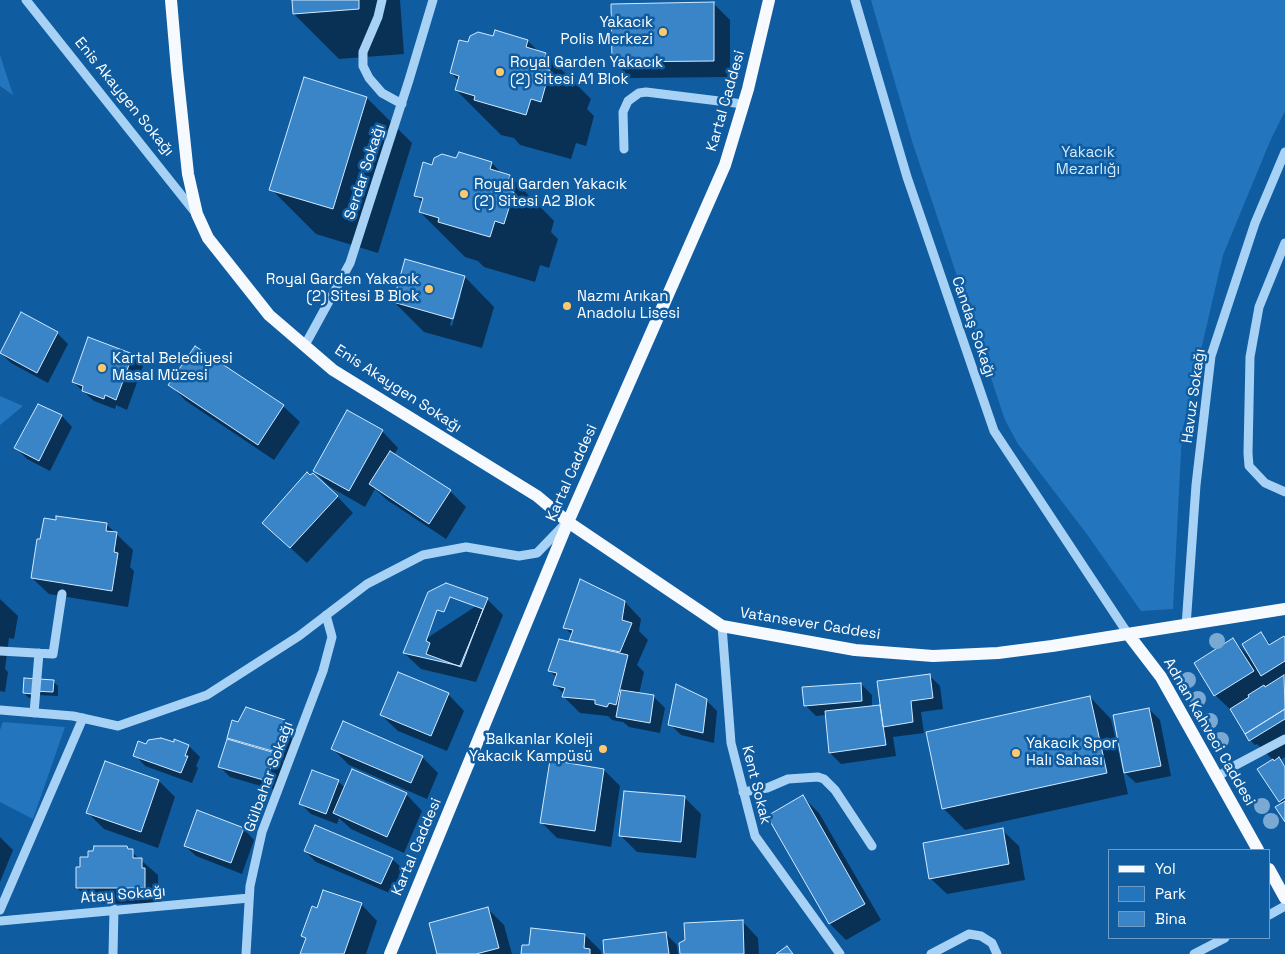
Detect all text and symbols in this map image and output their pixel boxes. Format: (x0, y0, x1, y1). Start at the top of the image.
place label: Yakacık Polis Merkezi (561, 14, 653, 49)
marker: Yakacık Polis Merkezi (657, 26, 669, 38)
street label: Enis Akaygen Sokağı (71, 34, 177, 160)
street label: Kartal Caddesi (703, 48, 749, 154)
place label: Royal Garden Yakacık (2) Sitesi A1 Blok (510, 54, 663, 89)
marker: Royal Garden Yakacık (2) Sitesi A1 Blok (494, 66, 506, 78)
street label: Serdar Sokağı (341, 122, 389, 222)
park label: Yakacık Mezarlığı (1056, 144, 1120, 179)
place label: Royal Garden Yakacık (2) Sitesi A2 Blok (474, 176, 627, 211)
marker: Royal Garden Yakacık (2) Sitesi A2 Blok (458, 188, 470, 200)
place label: Royal Garden Yakacık (2) Sitesi B Blok (266, 271, 419, 306)
street label: Candaş Sokağı (947, 274, 999, 380)
marker: Royal Garden Yakacık (2) Sitesi B Blok (423, 283, 435, 295)
place label: Nazmı Arıkan Anadolu Lisesi (577, 288, 680, 323)
marker: Nazmı Arıkan Anadolu Lisesi (561, 300, 573, 312)
street label: Enis Akaygen Sokağı (331, 341, 465, 437)
street label: Havuz Sokağı (1178, 348, 1210, 444)
place label: Kartal Belediyesi Masal Müzesi (112, 350, 233, 385)
marker: Kartal Belediyesi Masal Müzesi (96, 362, 108, 374)
street label: Kartal Caddesi (543, 422, 601, 524)
street label: Vatansever Caddesi (738, 604, 882, 644)
street label: Adnan Kahveci Caddesi (1159, 655, 1259, 809)
street label: Gülbahar Sokağı (241, 719, 297, 835)
place label: Balkanlar Koleji Yakacık Kampüsü (469, 731, 593, 766)
place label: Yakacık Spor Halı Sahası (1026, 735, 1117, 770)
marker: Balkanlar Koleji Yakacık Kampüsü (597, 743, 609, 755)
street label: Kent Sokak (738, 744, 774, 826)
marker: Yakacık Spor Halı Sahası (1010, 747, 1022, 759)
street label: Kartal Caddesi (388, 795, 446, 899)
legend (1108, 849, 1270, 939)
text: Yol (1155, 859, 1176, 878)
street label: Atay Sokağı (80, 882, 166, 908)
text: Park (1155, 884, 1186, 903)
text: Bina (1155, 909, 1186, 928)

